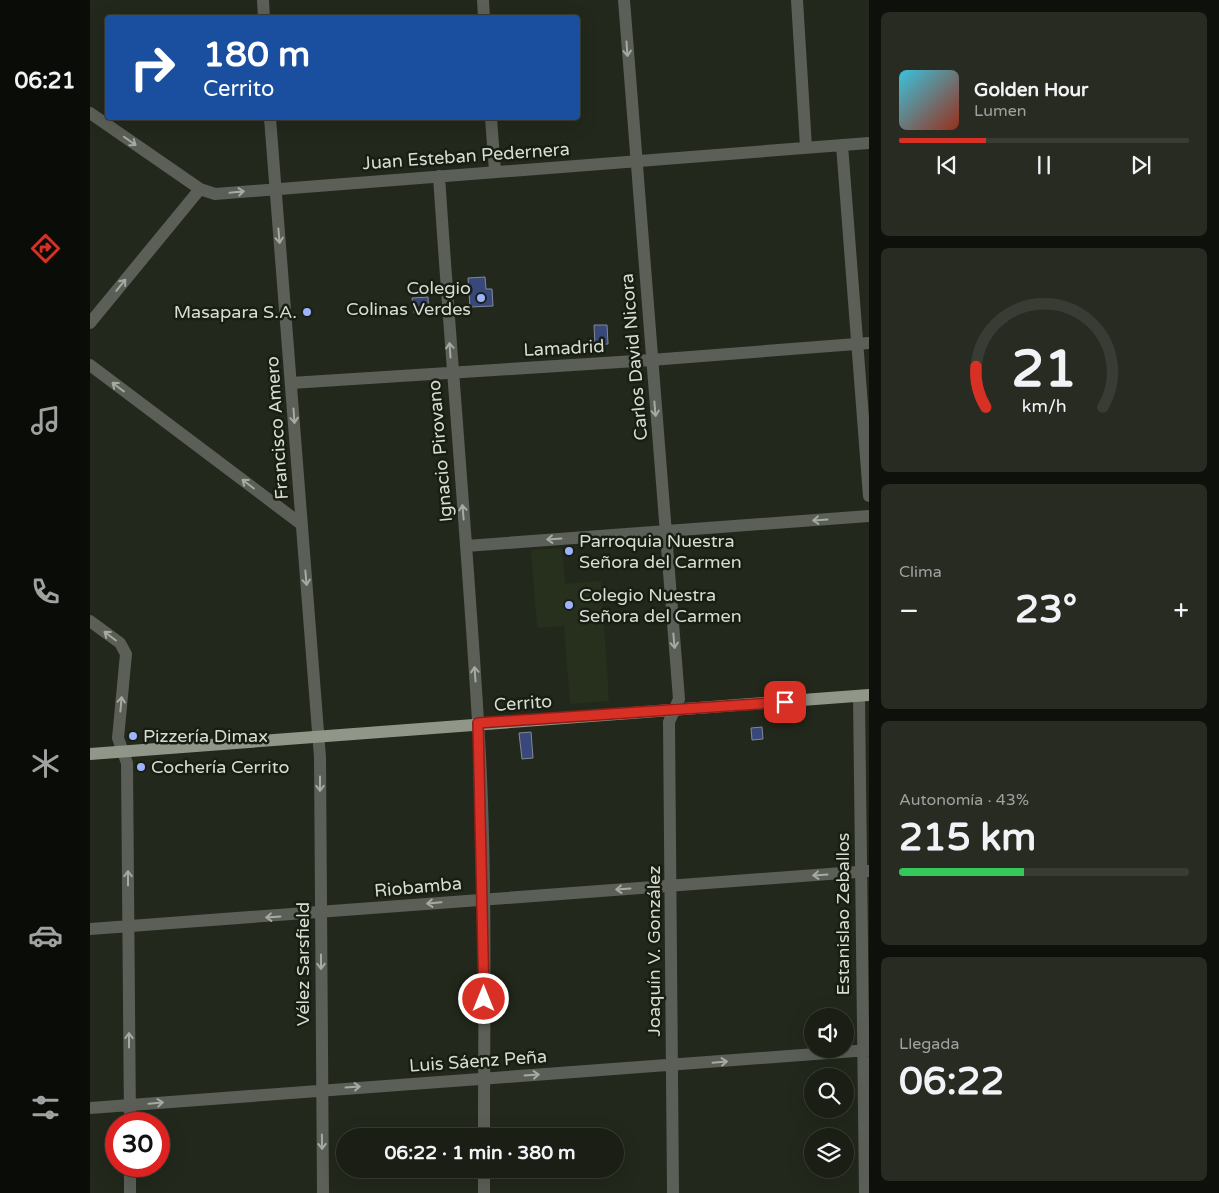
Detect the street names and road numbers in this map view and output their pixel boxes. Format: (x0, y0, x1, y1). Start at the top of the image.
street label: Juan Esteban Pedernera (362, 138, 570, 174)
street label: Carlos David Nicora (616, 272, 652, 442)
street label: Lamadrid (523, 335, 605, 361)
street label: Francisco Amero (261, 355, 293, 501)
street label: Ignacio Pirovano (423, 379, 457, 523)
street label: Cerrito (493, 690, 553, 716)
street label: Estanislao Zeballos (832, 833, 854, 995)
street label: Joaquín V. González (643, 866, 665, 1036)
street label: Riobamba (373, 872, 463, 902)
street label: Vélez Sarsfield (292, 902, 314, 1026)
street label: Luis Sáenz Peña (408, 1045, 548, 1077)

